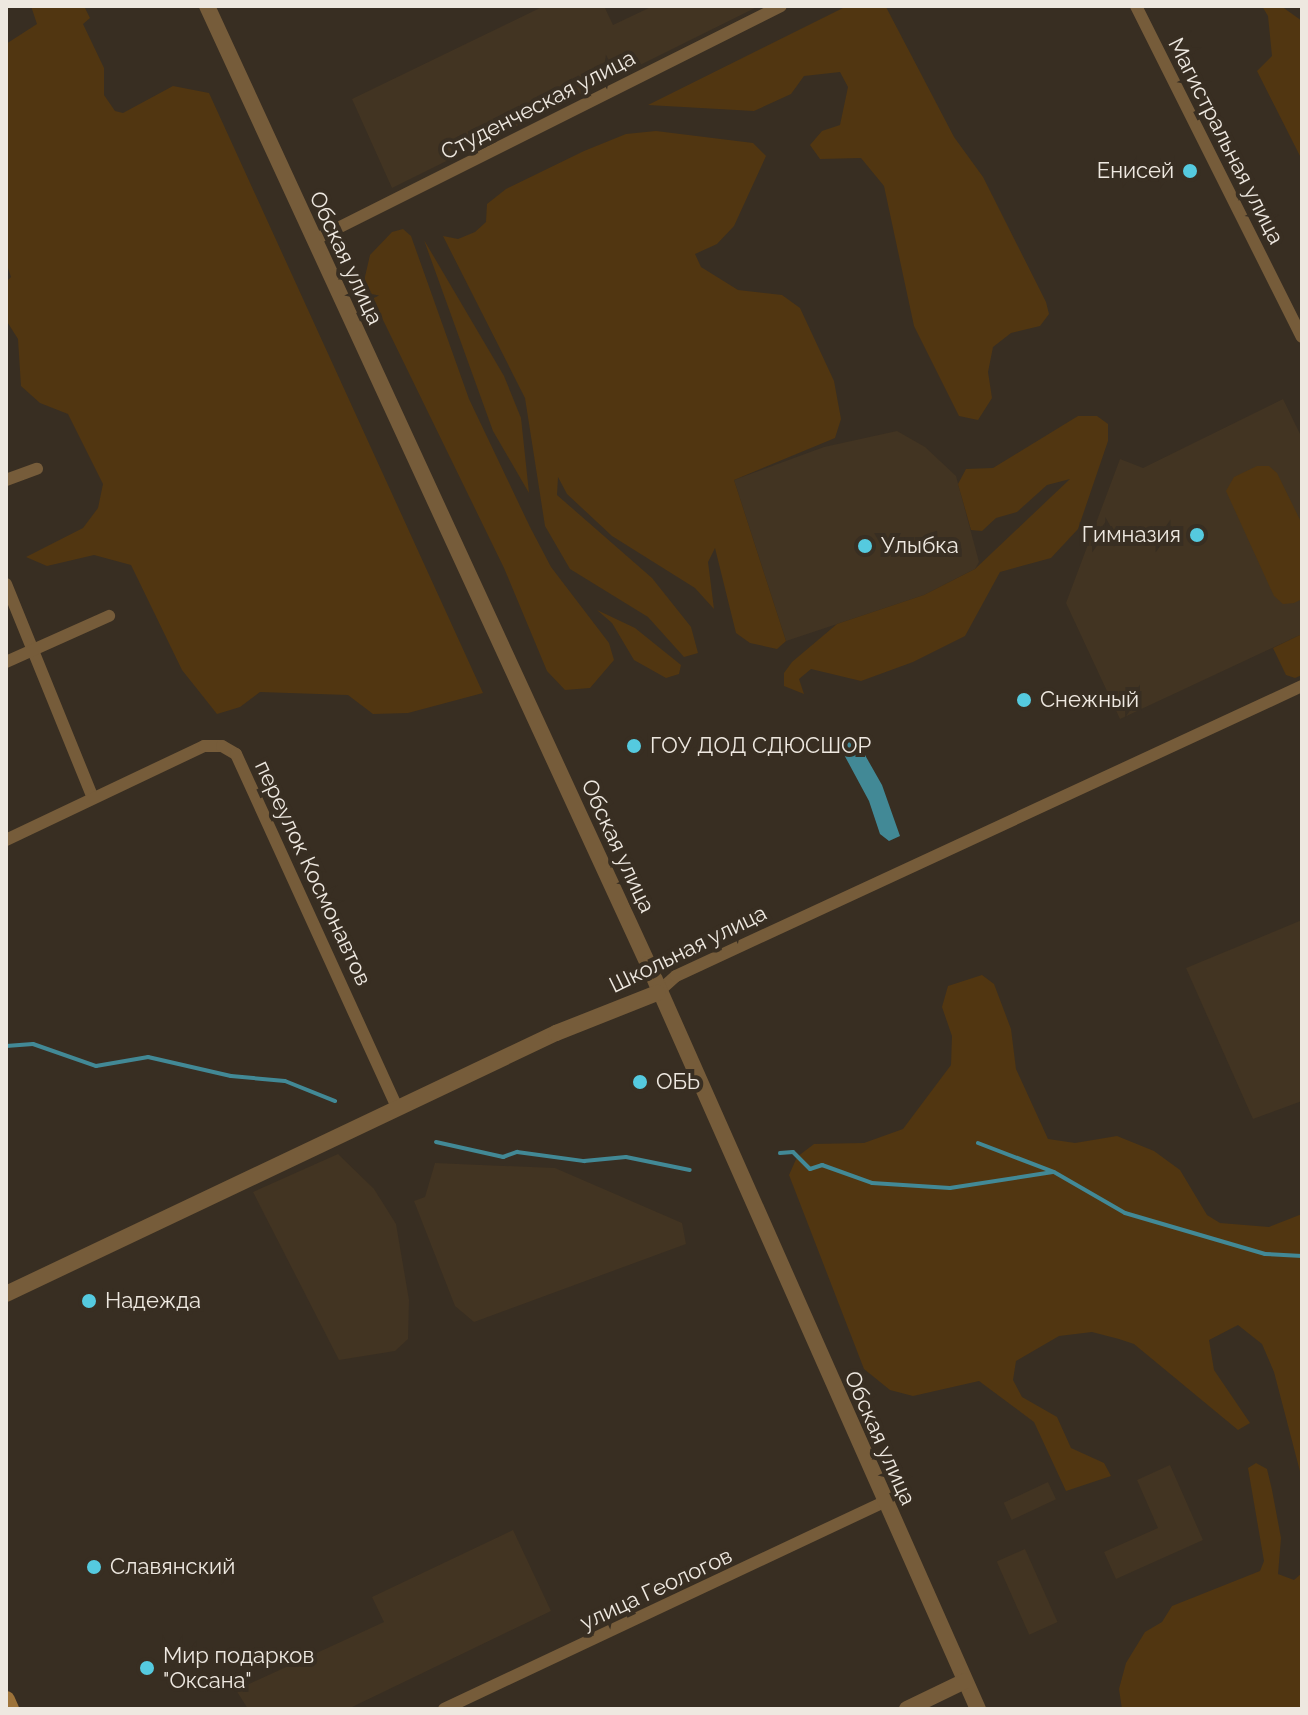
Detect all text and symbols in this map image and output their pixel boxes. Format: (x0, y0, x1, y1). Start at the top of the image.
street label: Магистральная улица (1162, 33, 1290, 249)
street label: Студенческая улица (436, 44, 640, 166)
place label: Енисей (1097, 158, 1174, 184)
marker: Енисей (1181, 162, 1199, 180)
street label: Обская улица (303, 187, 389, 329)
place label: Гимназия (1082, 522, 1181, 548)
marker: Гимназия (1188, 526, 1206, 544)
place label: Улыбка (881, 533, 959, 559)
marker: Улыбка (856, 537, 874, 555)
place label: Снежный (1040, 687, 1139, 713)
marker: Снежный (1015, 691, 1033, 709)
place label: ГОУ ДОД СДЮСШОР (650, 733, 871, 759)
marker: ГОУ ДОД СДЮСШОР (625, 737, 643, 755)
street label: переулок Космонавтов (249, 756, 377, 990)
street label: Обская улица (575, 775, 661, 917)
street label: Школьная улица (605, 899, 771, 999)
place label: ОБЬ (656, 1069, 700, 1095)
marker: ОБЬ (631, 1073, 649, 1091)
place label: Надежда (105, 1288, 201, 1314)
marker: Надежда (80, 1292, 98, 1310)
street label: Обская улица (839, 1367, 921, 1509)
street label: улица Геологов (576, 1542, 736, 1636)
place label: Славянский (110, 1554, 235, 1580)
marker: Славянский (85, 1558, 103, 1576)
place label: Мир подарков "Оксана" (163, 1642, 314, 1694)
marker: Мир подарков "Оксана" (138, 1659, 156, 1677)

